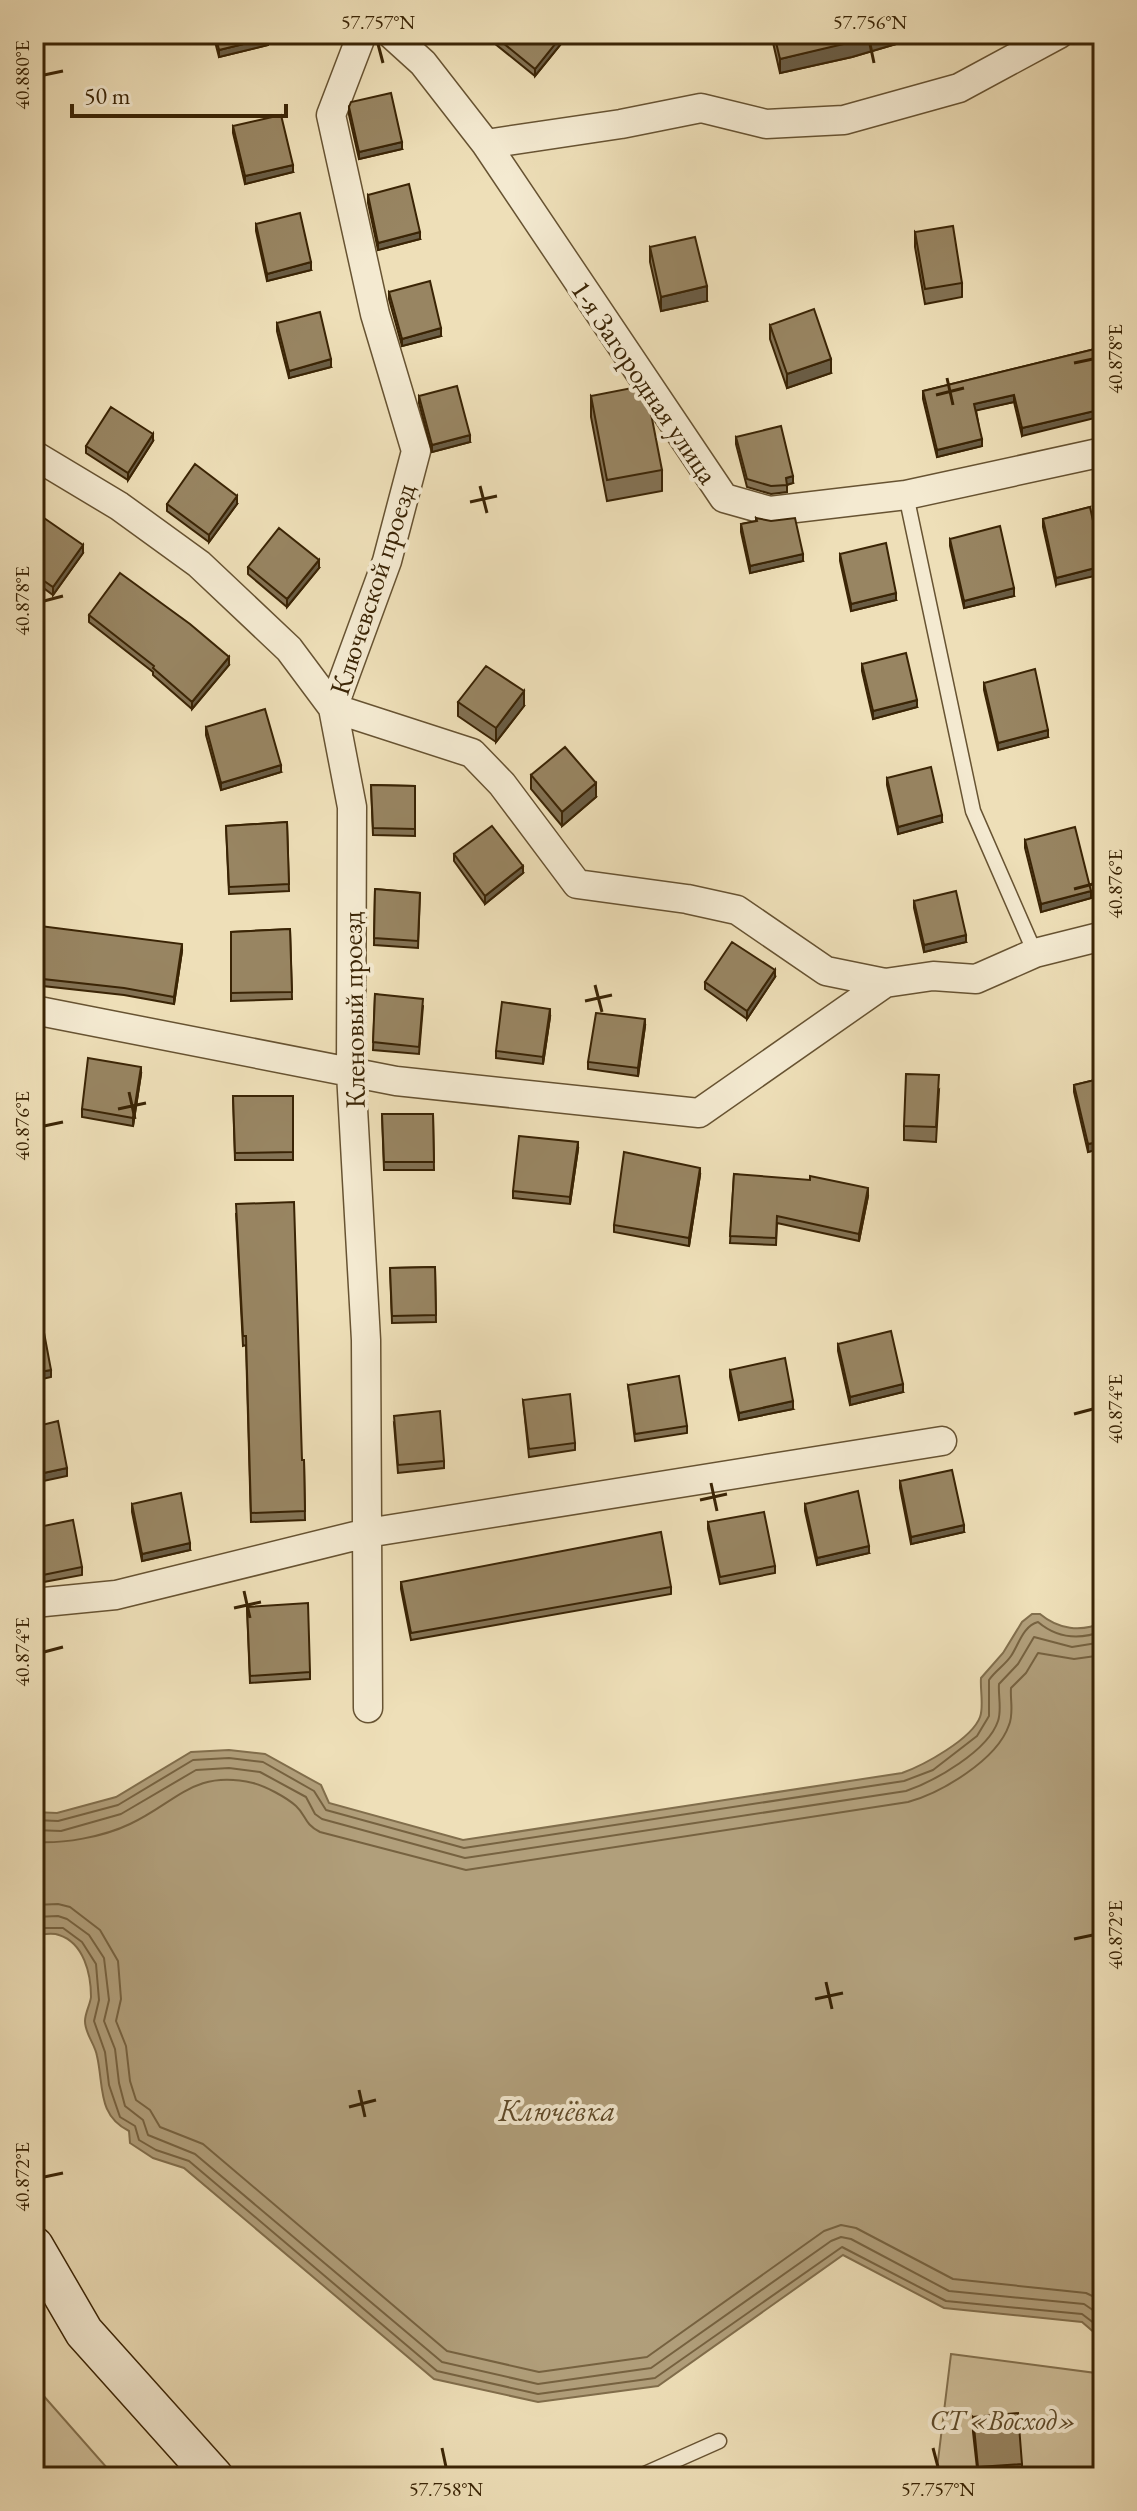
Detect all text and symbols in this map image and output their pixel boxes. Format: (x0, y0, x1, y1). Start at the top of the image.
text: 57.757°N (341, 9, 415, 35)
text: 57.756°N (833, 9, 907, 35)
text: 40.880°E (9, 40, 35, 110)
scale bar (72, 68, 286, 118)
text: 50 m (84, 80, 131, 111)
street label: 1-я Загородная улица (563, 273, 727, 491)
text: 40.878°E (1102, 324, 1128, 394)
street label: Ключевской проезд (321, 478, 423, 699)
text: 40.878°E (9, 566, 35, 636)
text: 40.876°E (1102, 849, 1128, 919)
street label: Кленовый проезд (333, 911, 373, 1109)
text: 40.876°E (9, 1091, 35, 1161)
text: 40.874°E (1102, 1374, 1128, 1444)
text: 40.874°E (9, 1617, 35, 1687)
text: 40.872°E (1102, 1900, 1128, 1970)
water label: Ключёвка (498, 2091, 615, 2130)
text: 40.872°E (9, 2142, 35, 2212)
park label: СТ «Восход» (929, 2402, 1077, 2438)
text: 57.758°N (409, 2476, 483, 2502)
text: 57.757°N (901, 2476, 975, 2502)

